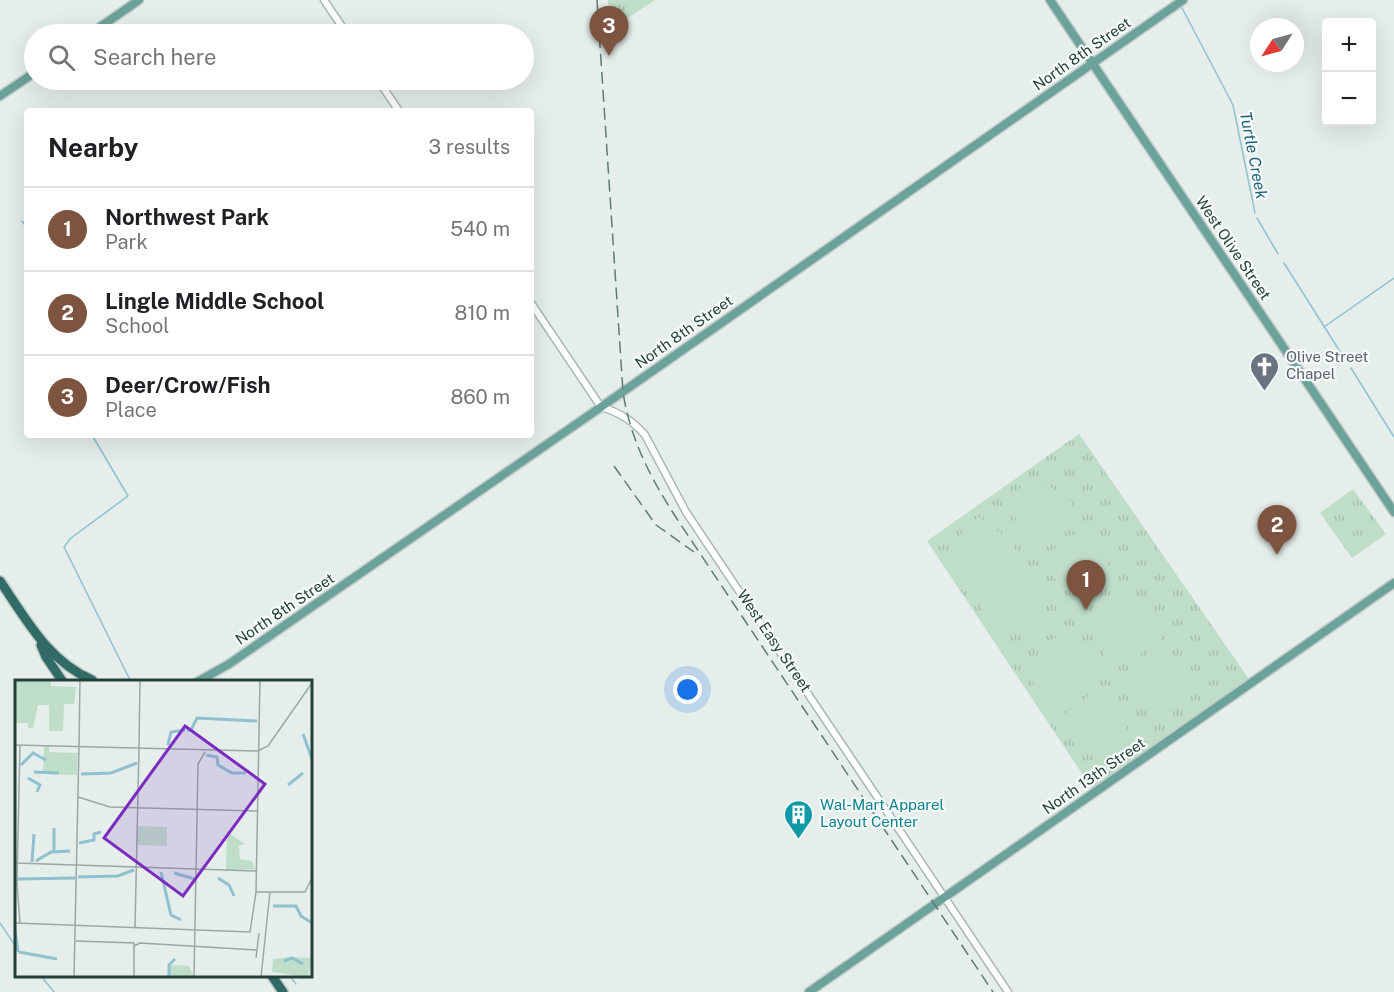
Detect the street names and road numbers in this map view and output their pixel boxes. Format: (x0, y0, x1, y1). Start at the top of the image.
street label: North 8th Street (1030, 14, 1134, 94)
street label: West Olive Street (1192, 193, 1274, 303)
street label: North 8th Street (632, 292, 736, 372)
street label: North 8th Street (232, 569, 337, 648)
street label: West Easy Street (734, 586, 815, 695)
street label: North 13th Street (1039, 734, 1148, 817)

